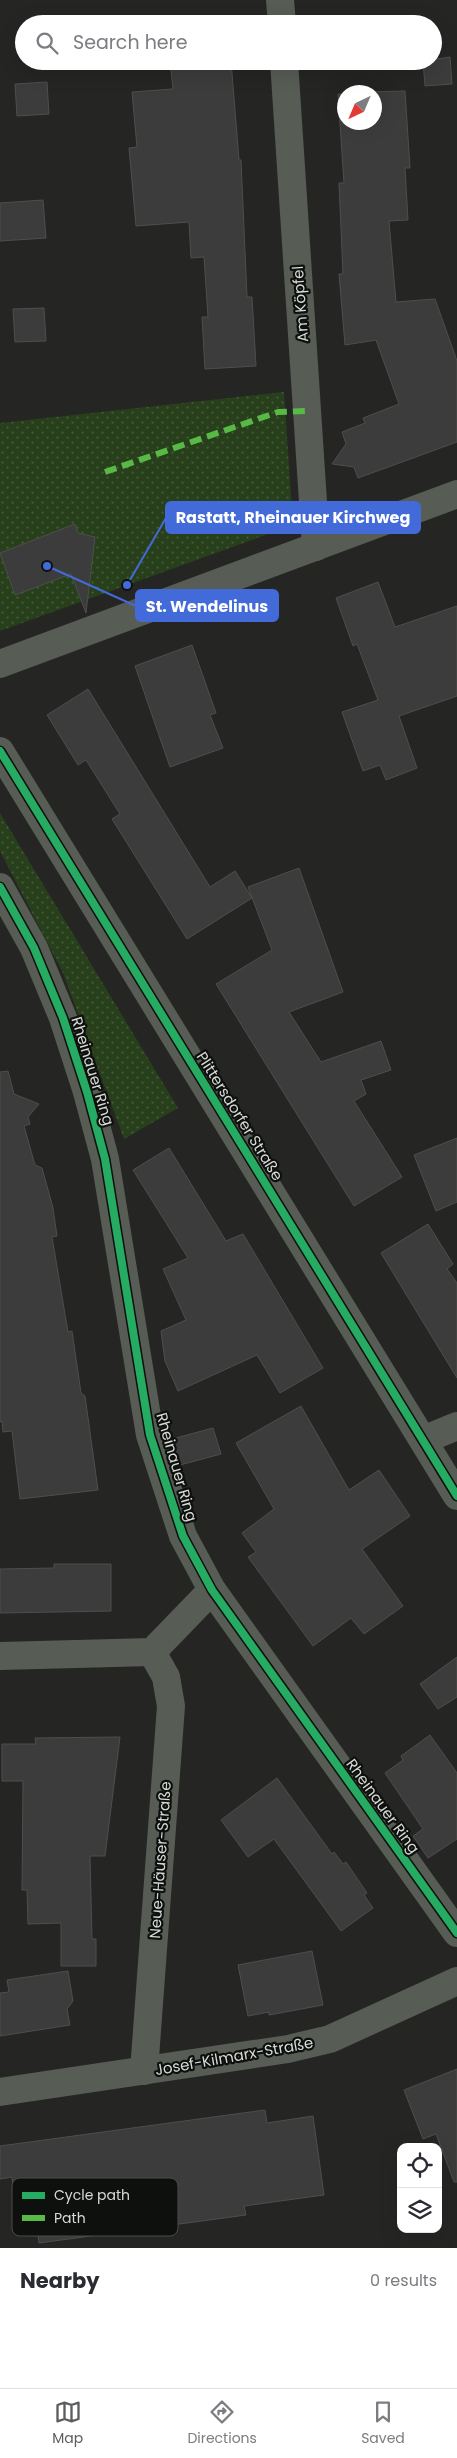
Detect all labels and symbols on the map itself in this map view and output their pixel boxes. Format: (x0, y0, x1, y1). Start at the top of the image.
north arrow (337, 85, 382, 130)
street label: Am Köpfel (287, 265, 313, 343)
callout: Rastatt, Rheinauer Kirchweg (166, 502, 420, 533)
text: Rastatt, Rheinauer Kirchweg (176, 506, 410, 529)
callout: St. Wendelinus (136, 590, 278, 621)
text: St. Wendelinus (146, 595, 268, 618)
street label: Rheinauer Ring (67, 1014, 119, 1128)
street label: Plittersdorfer Straße (192, 1048, 288, 1184)
street label: Rheinauer Ring (151, 1410, 203, 1524)
street label: Rheinauer Ring (341, 1754, 425, 1858)
street label: Neue-Häuser-Straße (144, 1781, 176, 1939)
street label: Josef-Kilmarx-Straße (153, 2032, 315, 2080)
legend (12, 2178, 178, 2236)
text: Cycle path (54, 2185, 130, 2205)
text: Path (54, 2208, 86, 2228)

